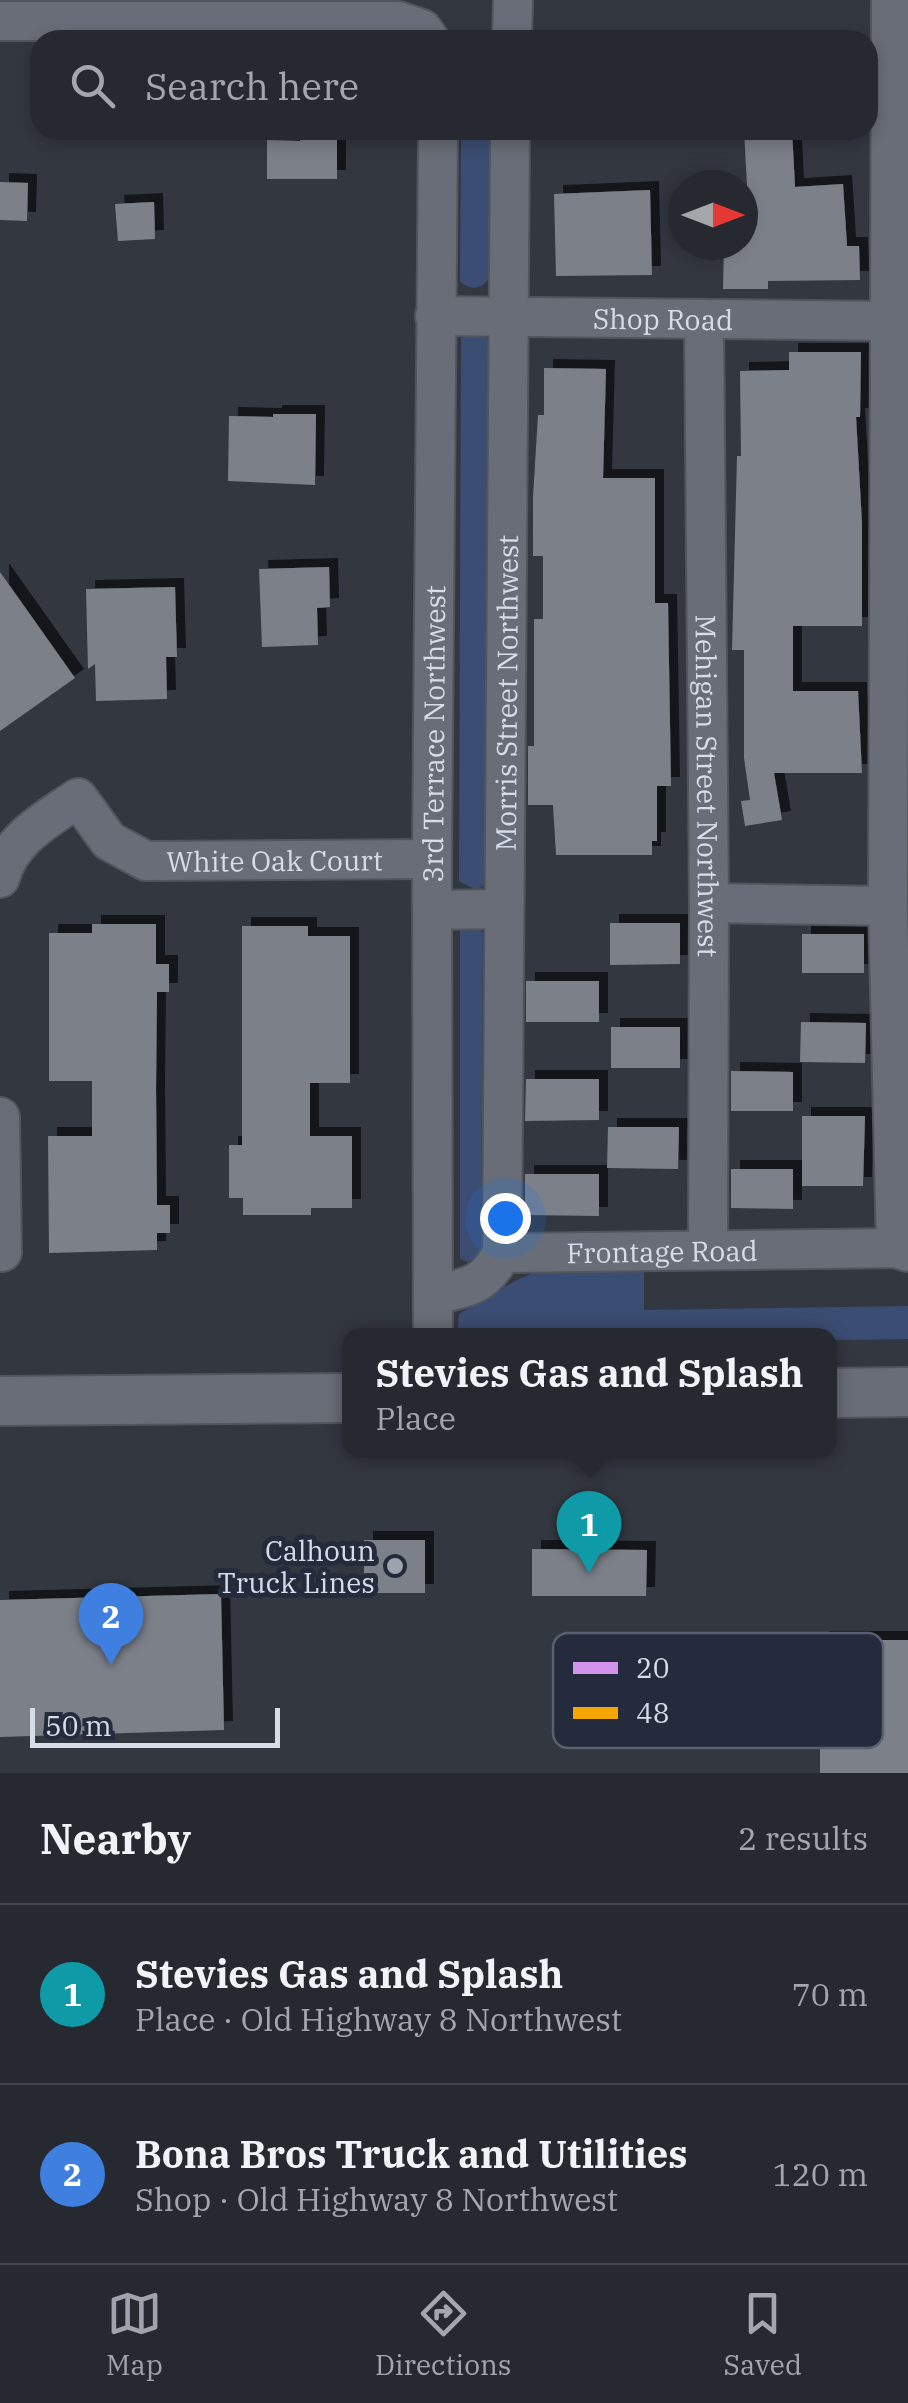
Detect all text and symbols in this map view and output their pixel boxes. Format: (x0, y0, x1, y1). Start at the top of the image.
search box (30, 30, 878, 140)
icon: search (65, 58, 120, 113)
text: Search here (145, 61, 359, 110)
north arrow (668, 170, 758, 260)
street label: Shop Road (593, 299, 733, 338)
street label: Morris Street Northwest (486, 534, 526, 851)
street label: 3rd Terrace Northwest (413, 585, 453, 883)
street label: Mehigan Street Northwest (688, 614, 728, 958)
street label: White Oak Court (166, 841, 383, 879)
your location (480, 1193, 531, 1244)
street label: Frontage Road (566, 1231, 758, 1271)
popup (342, 1328, 837, 1458)
text: Stevies Gas and Splash (375, 1348, 804, 1397)
text: Place (375, 1397, 456, 1439)
pin: 1 (556, 1490, 622, 1573)
place label: Calhoun Truck Lines (218, 1532, 375, 1601)
marker: Calhoun Truck Lines (384, 1555, 406, 1577)
pin: 2 (78, 1582, 144, 1665)
legend (553, 1633, 883, 1748)
text: 20 (636, 1649, 670, 1686)
text: 48 (636, 1694, 670, 1731)
scale bar (30, 1703, 280, 1748)
text: 50 m (45, 1707, 112, 1744)
text: Nearby (40, 1811, 191, 1866)
text: 2 results (738, 1817, 868, 1859)
text: Stevies Gas and Splash (135, 1949, 563, 1998)
text: 1 (63, 1973, 82, 2015)
text: 70 m (792, 1973, 868, 2015)
text: Place · Old Highway 8 Northwest (135, 1998, 622, 2040)
text: Bona Bros Truck and Utilities (135, 2129, 688, 2178)
text: 2 (63, 2153, 82, 2195)
text: 120 m (772, 2153, 868, 2195)
text: Shop · Old Highway 8 Northwest (135, 2178, 618, 2220)
tab: Map (106, 2286, 163, 2383)
tab: Directions (375, 2286, 512, 2383)
tab: Saved (724, 2286, 802, 2383)

